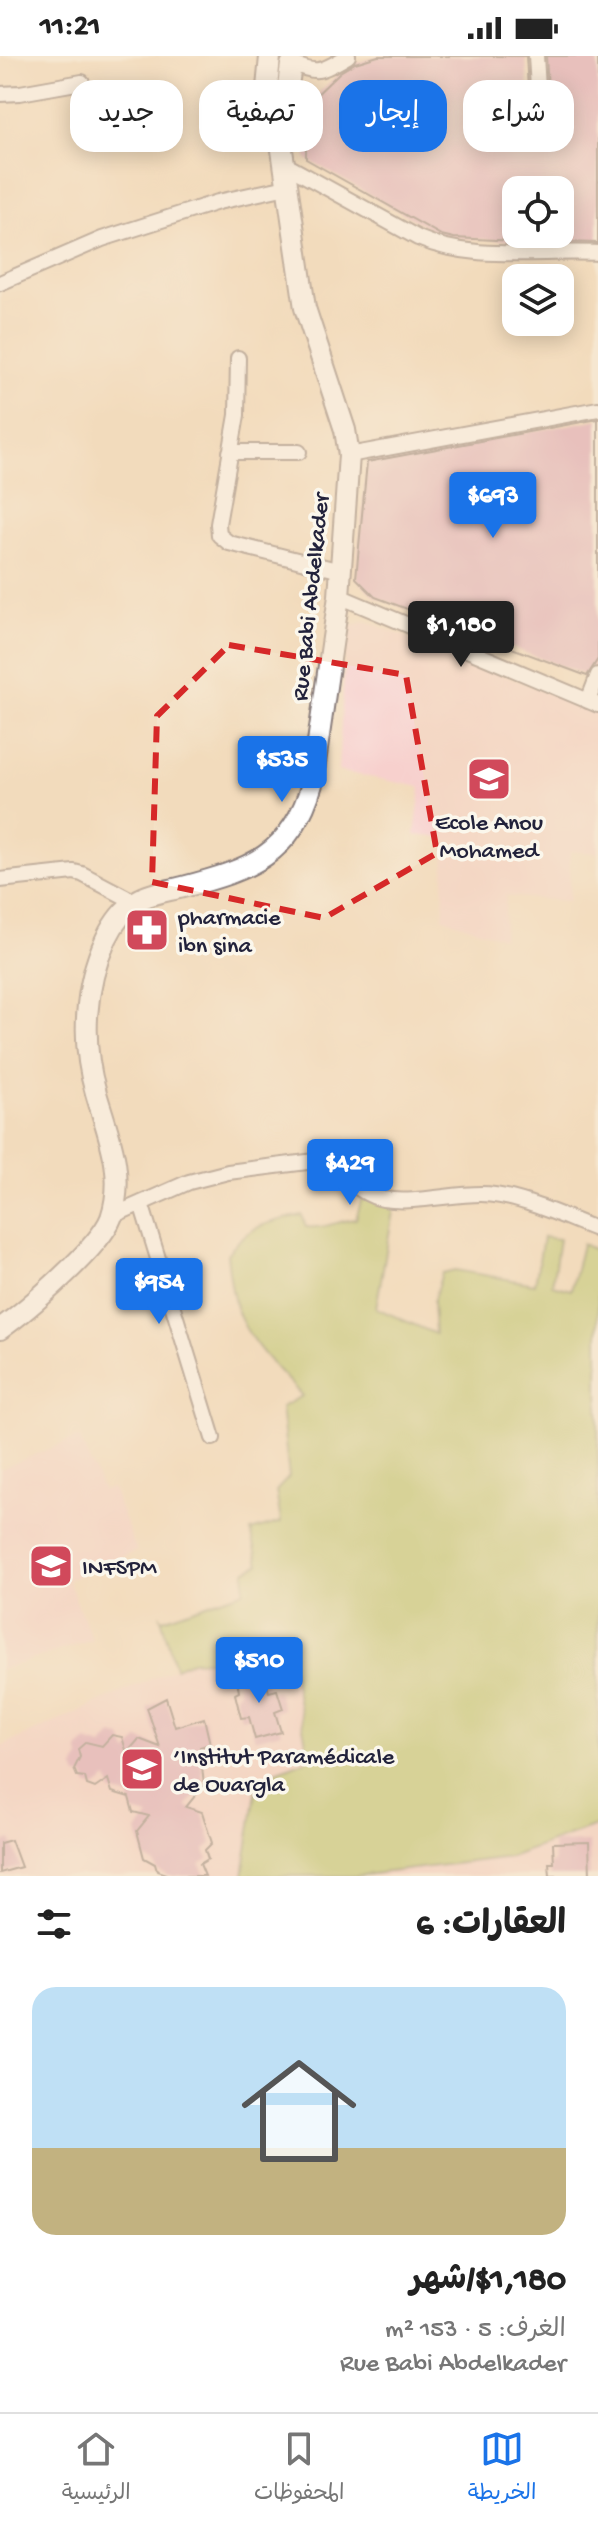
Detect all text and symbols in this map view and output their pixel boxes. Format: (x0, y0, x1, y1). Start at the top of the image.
text: 11:21 (40, 11, 100, 46)
chip: جديد (70, 80, 183, 152)
chip: تصفية (199, 80, 323, 152)
chip: إيجار (339, 80, 447, 152)
chip: شراء (463, 80, 574, 152)
map controls (502, 176, 574, 336)
button: locate (502, 176, 574, 248)
button: layers (502, 264, 574, 336)
pin: $693 (446, 472, 540, 540)
text: $693 (467, 482, 519, 513)
street label: Rue Babi Abdelkader (287, 490, 338, 703)
pin: $1,180 (396, 601, 526, 669)
text: $1,180 (426, 611, 496, 642)
pin: $535 (235, 736, 329, 804)
text: $535 (256, 746, 308, 777)
school or university icon: Ecole Anou Mohamed (465, 755, 513, 803)
place label: Ecole Anou Mohamed (435, 810, 543, 867)
place label: pharmacie ibn sina (177, 905, 281, 962)
pharmacy icon: pharmacie ibn sina (123, 906, 171, 954)
pin: $429 (303, 1139, 397, 1207)
text: $429 (325, 1149, 375, 1180)
pin: $954 (112, 1258, 206, 1326)
text: $954 (134, 1268, 184, 1299)
school or university icon: INFSPM (27, 1542, 75, 1590)
place label: INFSPM (82, 1555, 157, 1584)
pin: $510 (212, 1637, 306, 1705)
text: $510 (234, 1647, 284, 1678)
place label: ’Institut Paramédicale de Ouargla (173, 1744, 395, 1801)
school or university icon: ’Institut Paramédicale de Ouargla (118, 1745, 166, 1793)
icon: filters (32, 1902, 76, 1946)
text: العقارات: 6 (416, 1907, 566, 1947)
icon: home (227, 2039, 371, 2183)
text: $1,180/شهر (410, 2262, 566, 2302)
text: الغرف: 5 · 153 m² (385, 2316, 566, 2347)
text: Rue Babi Abdelkader (340, 2350, 566, 2381)
tab: الرئيسية (62, 2427, 131, 2511)
tab: المحفوظات (254, 2427, 345, 2511)
tab: الخريطة (468, 2427, 536, 2511)

